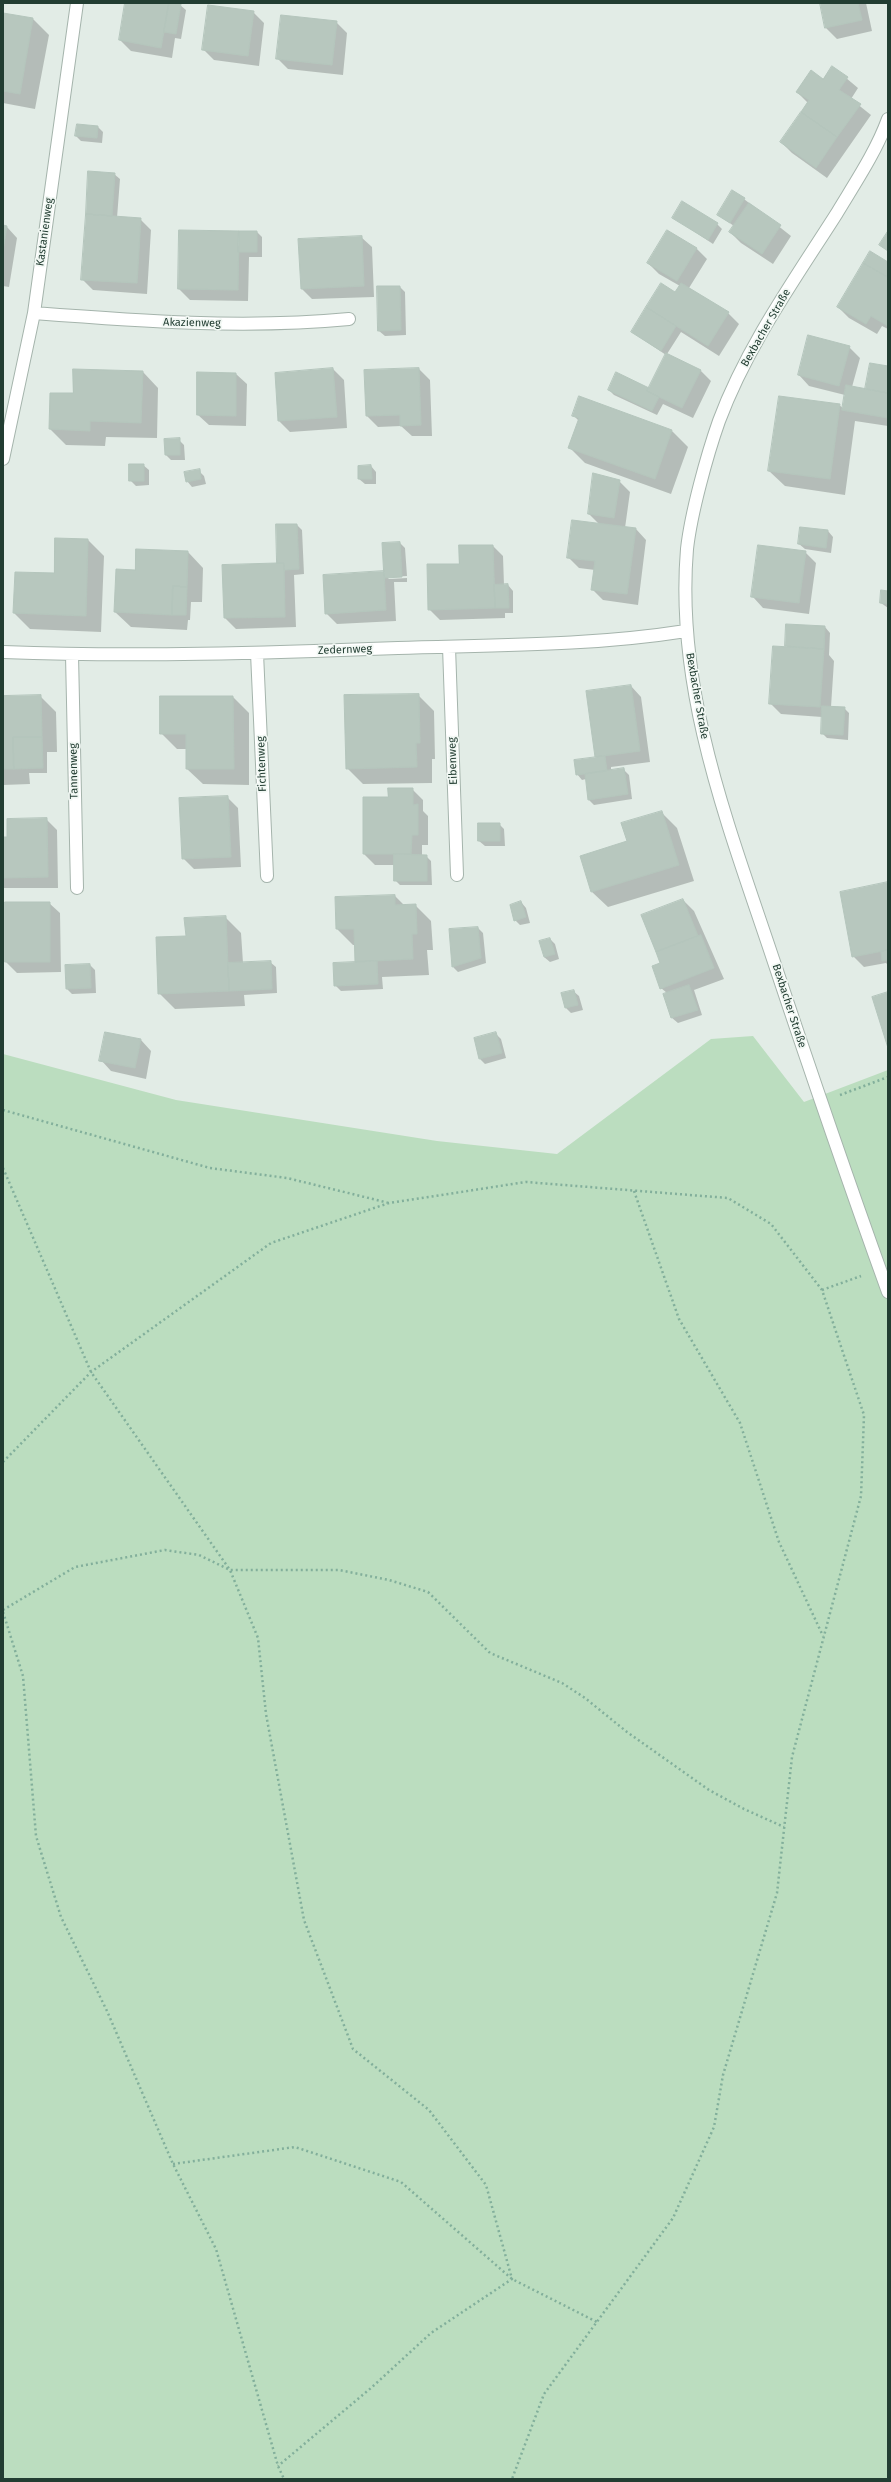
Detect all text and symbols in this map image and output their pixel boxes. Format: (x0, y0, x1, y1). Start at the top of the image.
street label: Kastanienweg (34, 197, 56, 267)
street label: Bexbacher Straße (738, 287, 794, 369)
street label: Akazienweg (163, 316, 221, 330)
street label: Zedernweg (318, 642, 372, 658)
street label: Bexbacher Straße (683, 652, 711, 740)
street label: Fichtenweg (254, 736, 270, 792)
street label: Eibenweg (446, 737, 460, 785)
street label: Tannenweg (67, 743, 81, 799)
street label: Bexbacher Straße (769, 962, 809, 1050)

